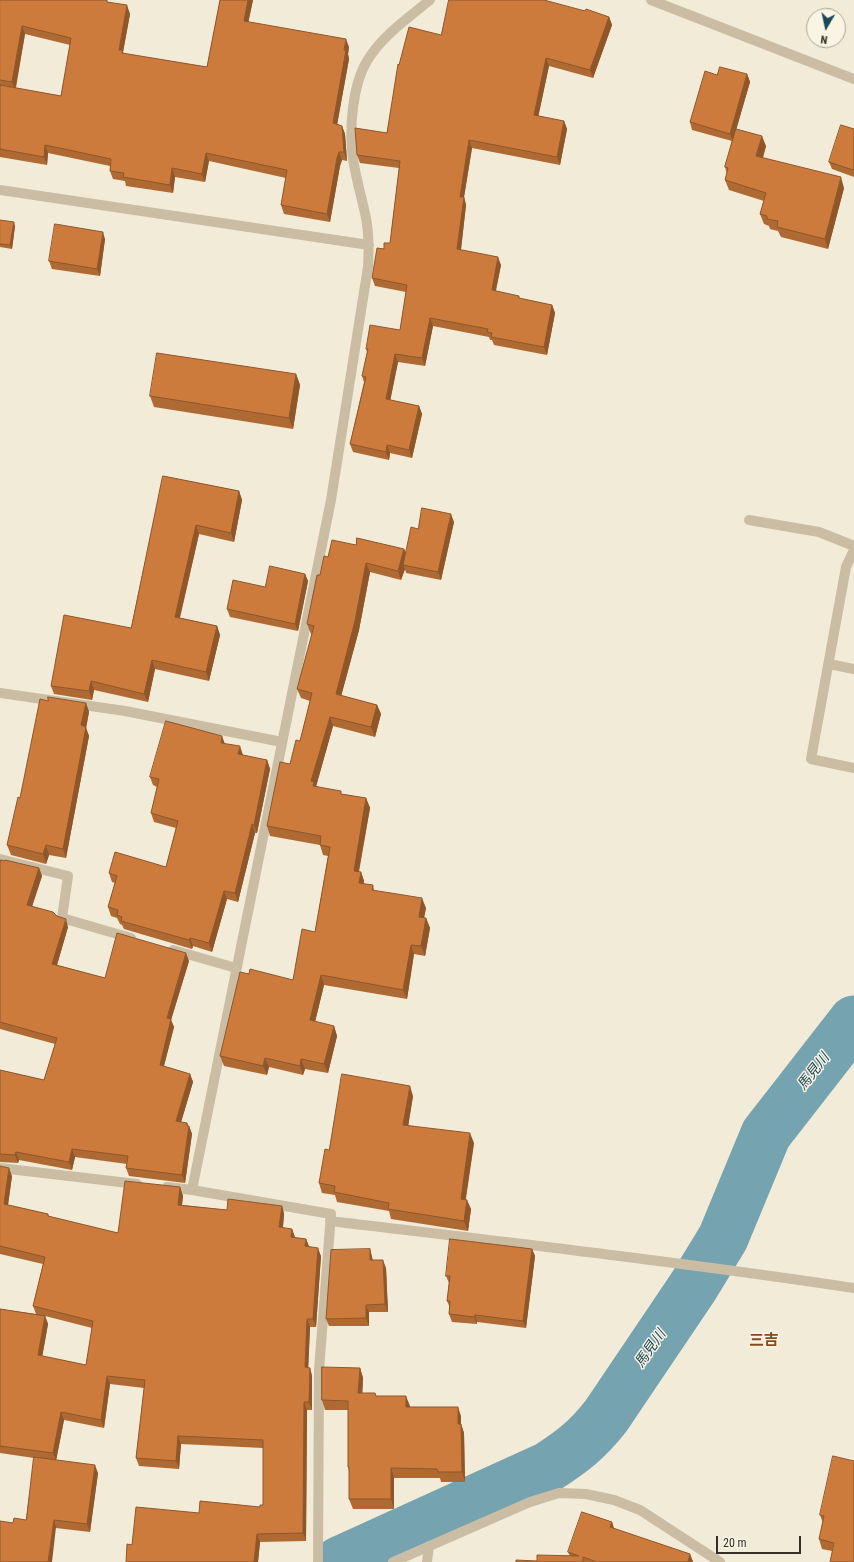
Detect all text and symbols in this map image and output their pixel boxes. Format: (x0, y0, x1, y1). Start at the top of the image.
north arrow (806, 8, 846, 48)
text: N (820, 32, 829, 46)
water label: 馬見川 (794, 1050, 834, 1094)
water label: 馬見川 (632, 1327, 670, 1371)
district label: 三吉 (749, 1332, 779, 1350)
scale bar (718, 1528, 803, 1554)
text: 20 m (723, 1536, 747, 1550)

